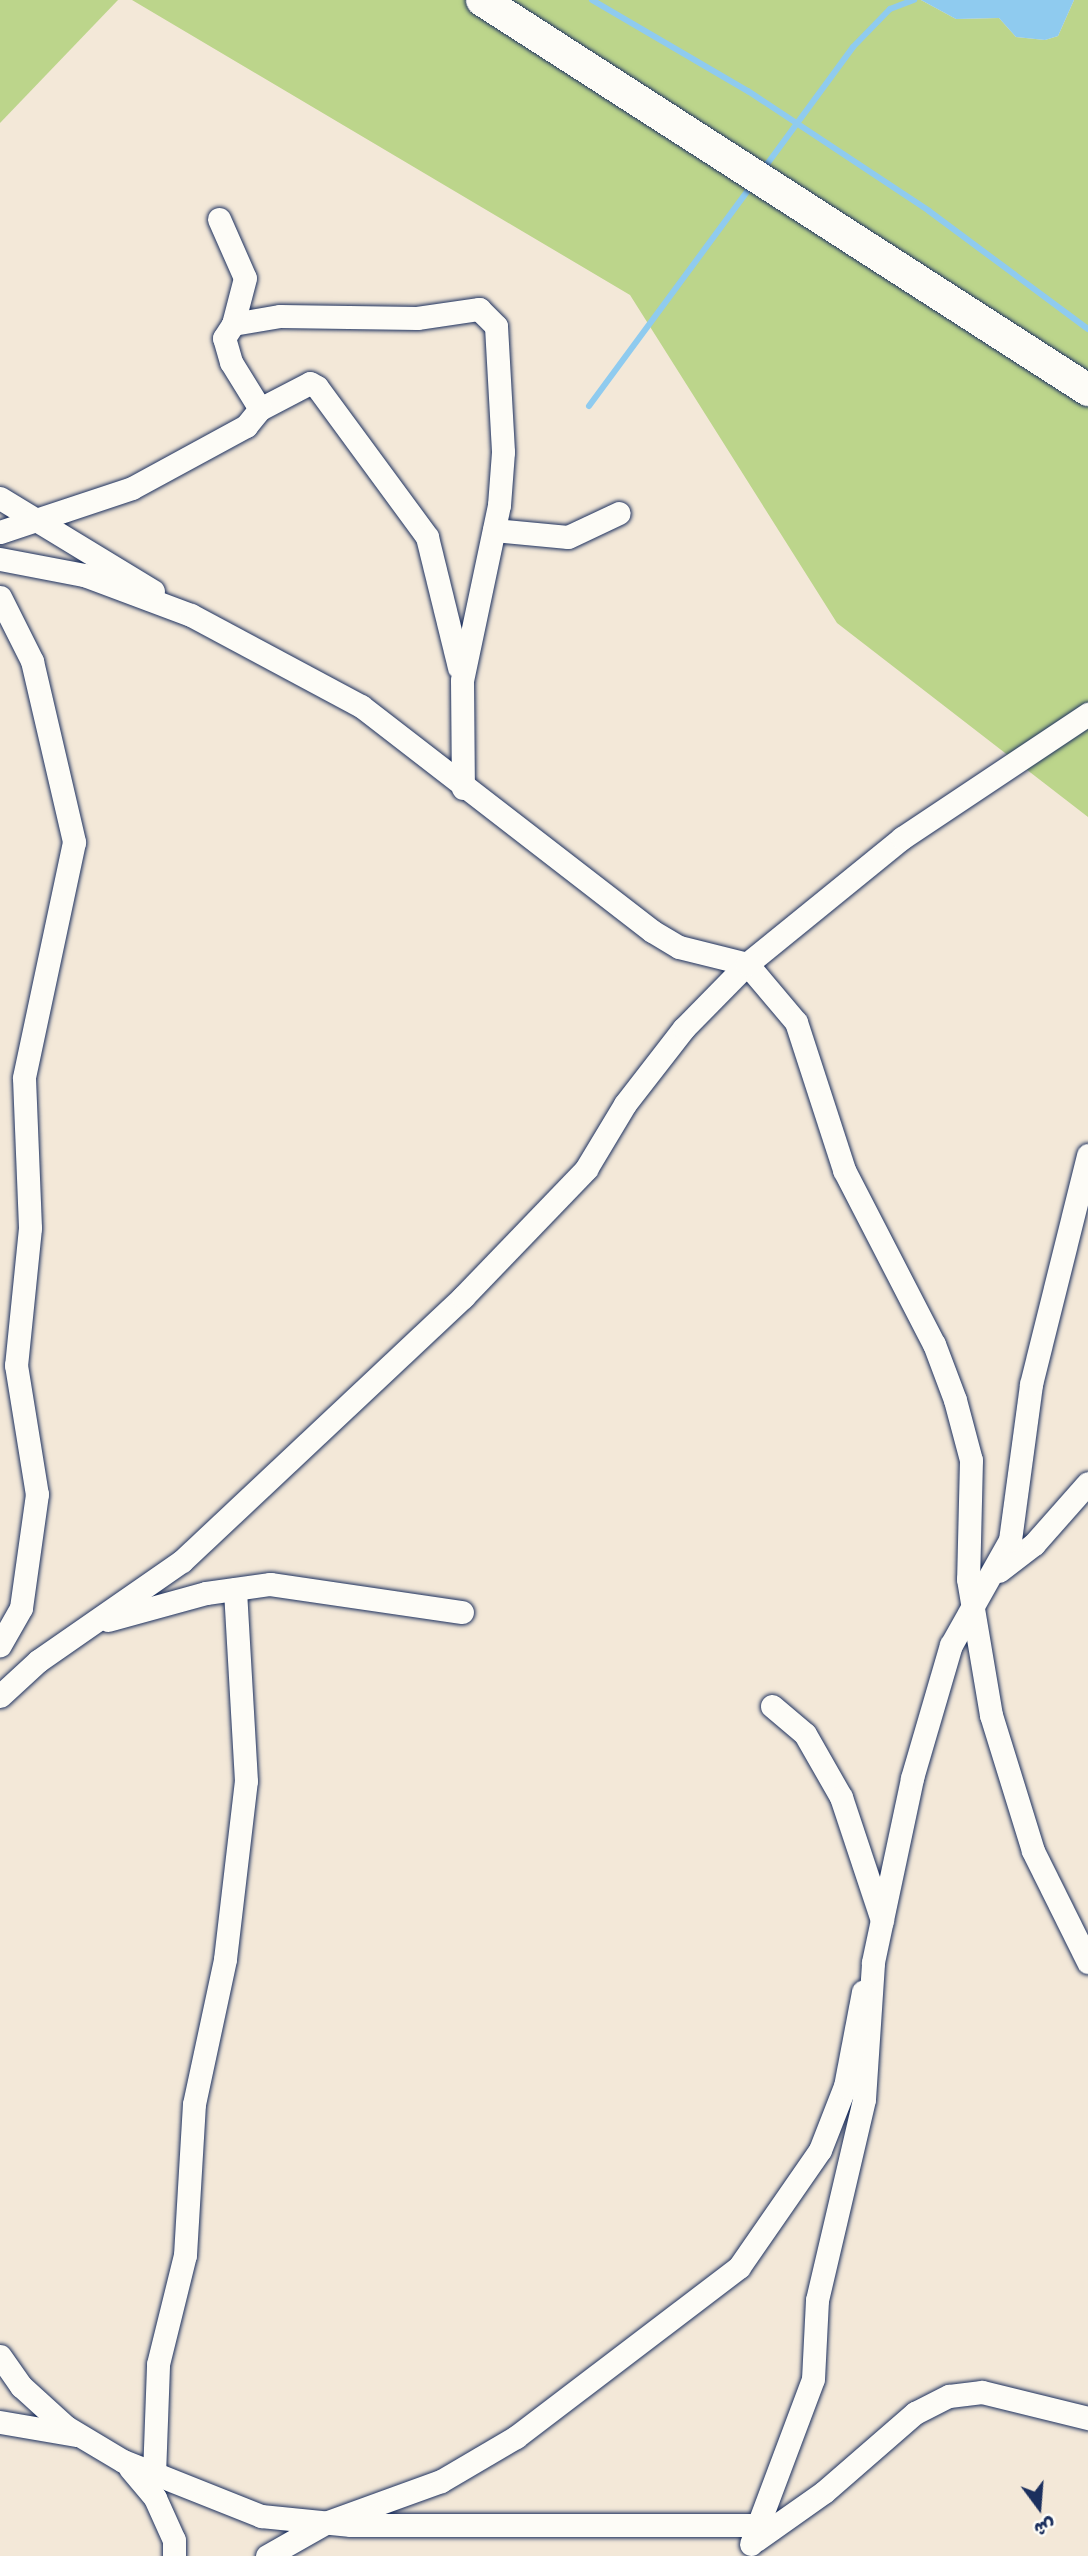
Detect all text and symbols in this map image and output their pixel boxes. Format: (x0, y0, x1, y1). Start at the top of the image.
north arrow (1004, 2472, 1074, 2542)
text: ش (1031, 2513, 1058, 2542)

